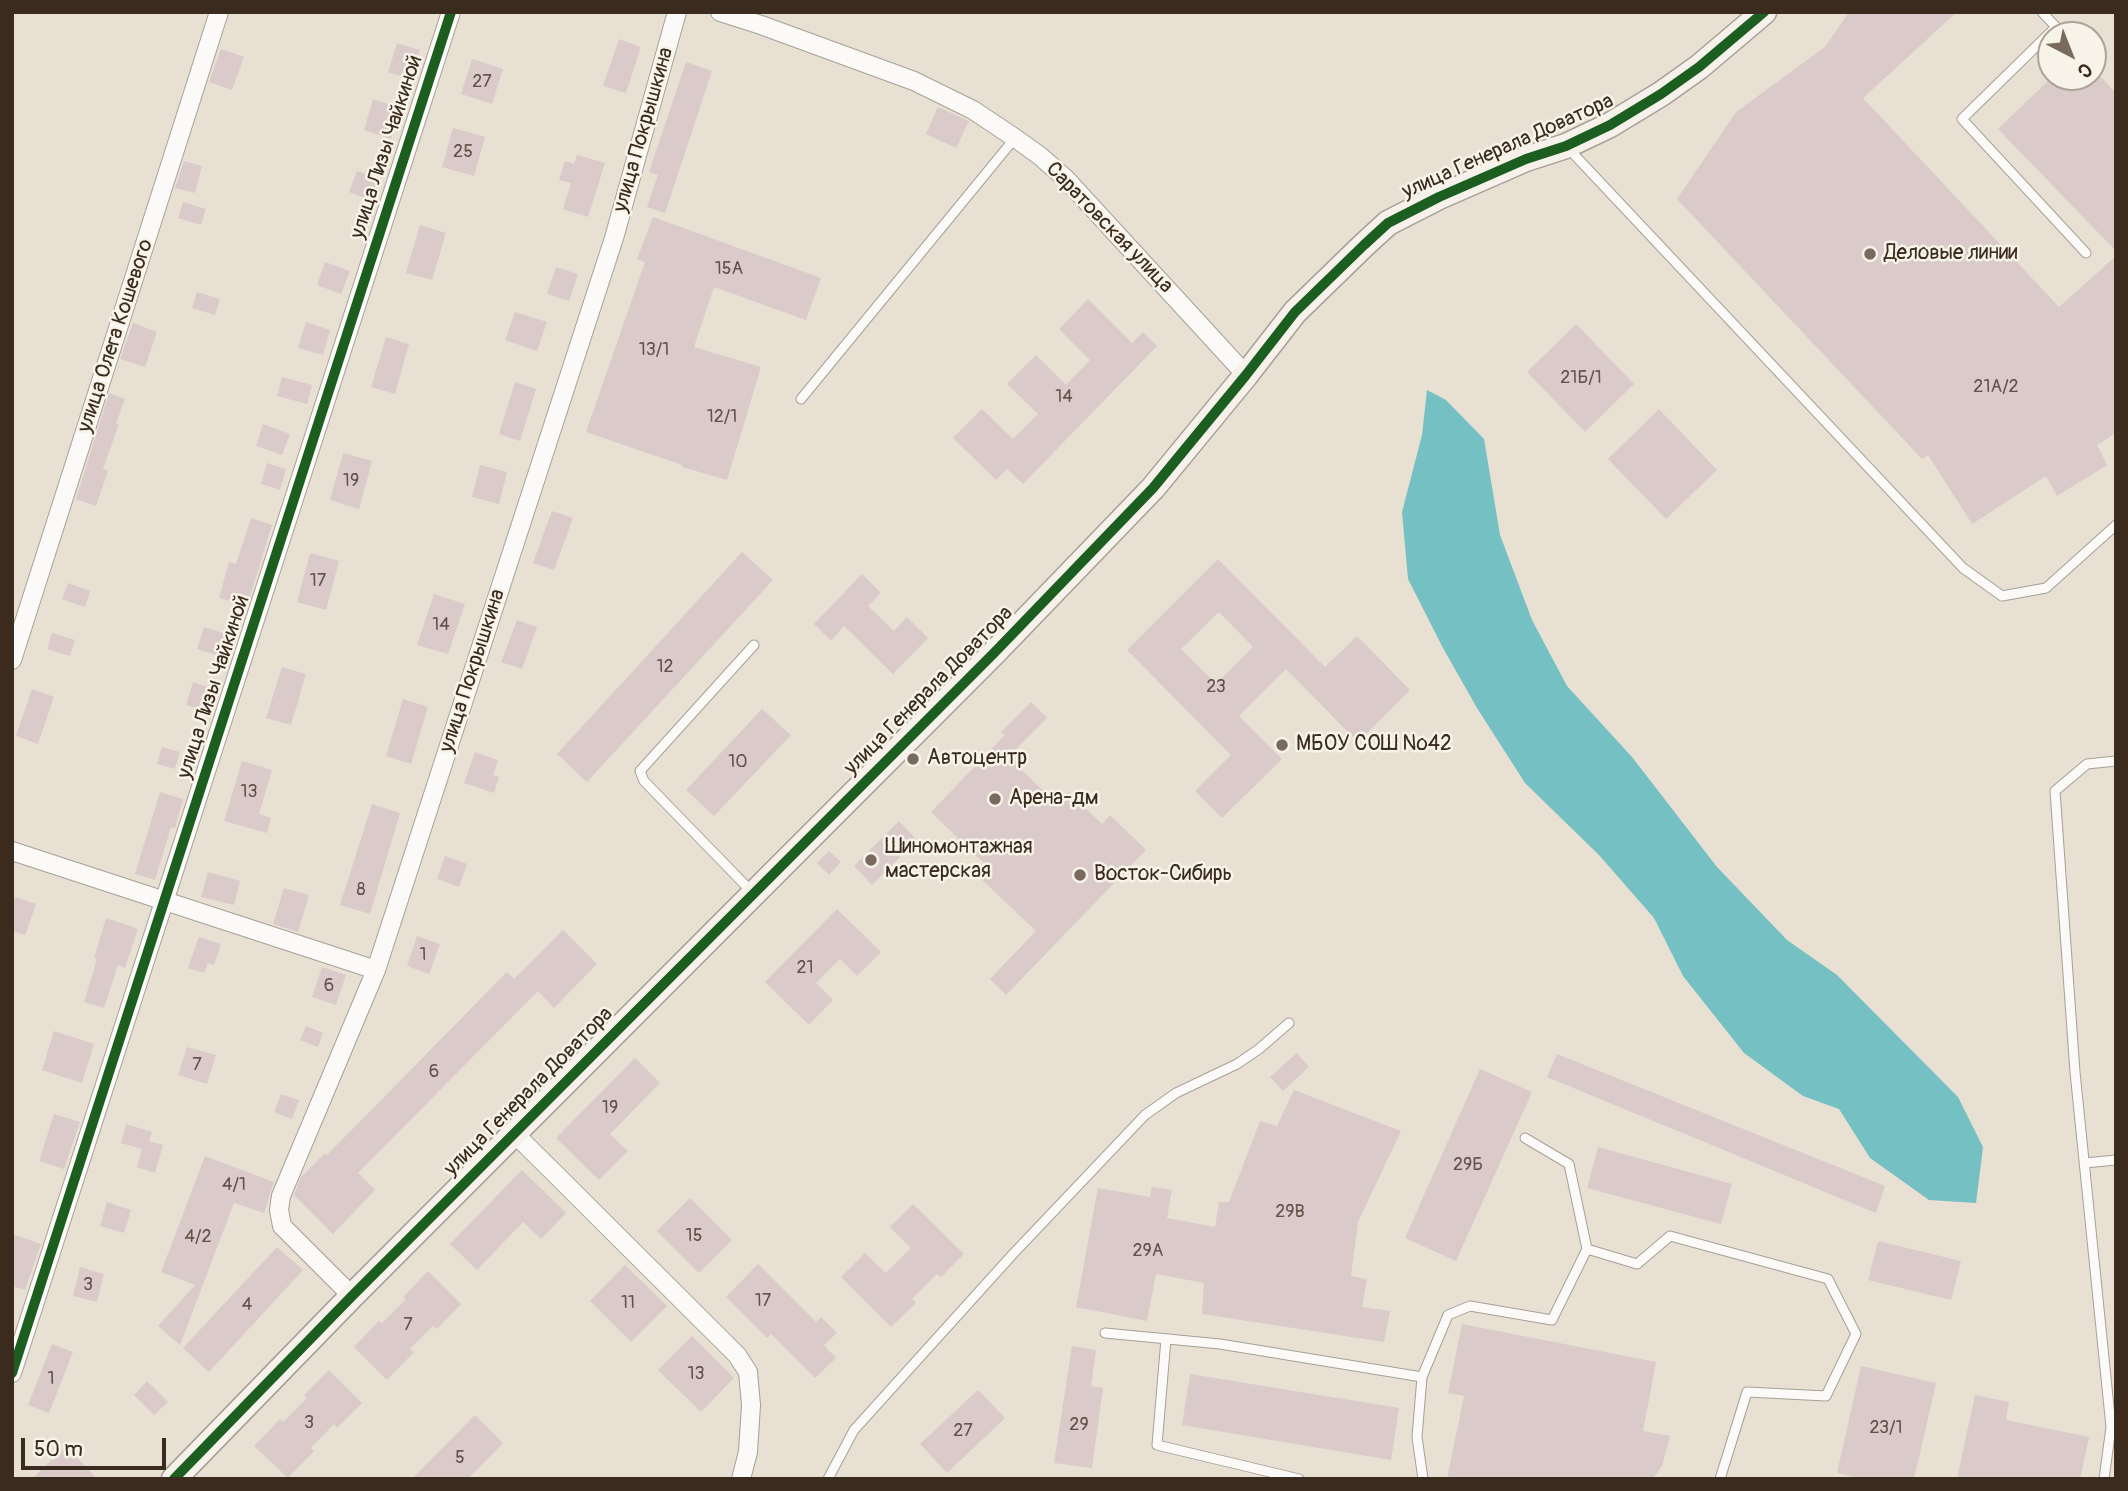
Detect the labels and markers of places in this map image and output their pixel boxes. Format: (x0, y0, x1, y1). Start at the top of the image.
place label: Деловые линии (1884, 241, 2018, 267)
marker: Деловые линии (1862, 246, 1878, 262)
place label: МБОУ СОШ №42 (1296, 732, 1452, 758)
marker: МБОУ СОШ №42 (1274, 737, 1290, 753)
place label: Автоцентр (927, 746, 1027, 772)
marker: Автоцентр (905, 751, 921, 767)
place label: Арена-дм (1009, 786, 1099, 812)
marker: Арена-дм (987, 791, 1003, 807)
place label: Шиномонтажная мастерская (885, 835, 1033, 885)
marker: Шиномонтажная мастерская (863, 852, 879, 868)
place label: Восток-Сибирь (1094, 862, 1232, 888)
marker: Восток-Сибирь (1072, 867, 1088, 883)

